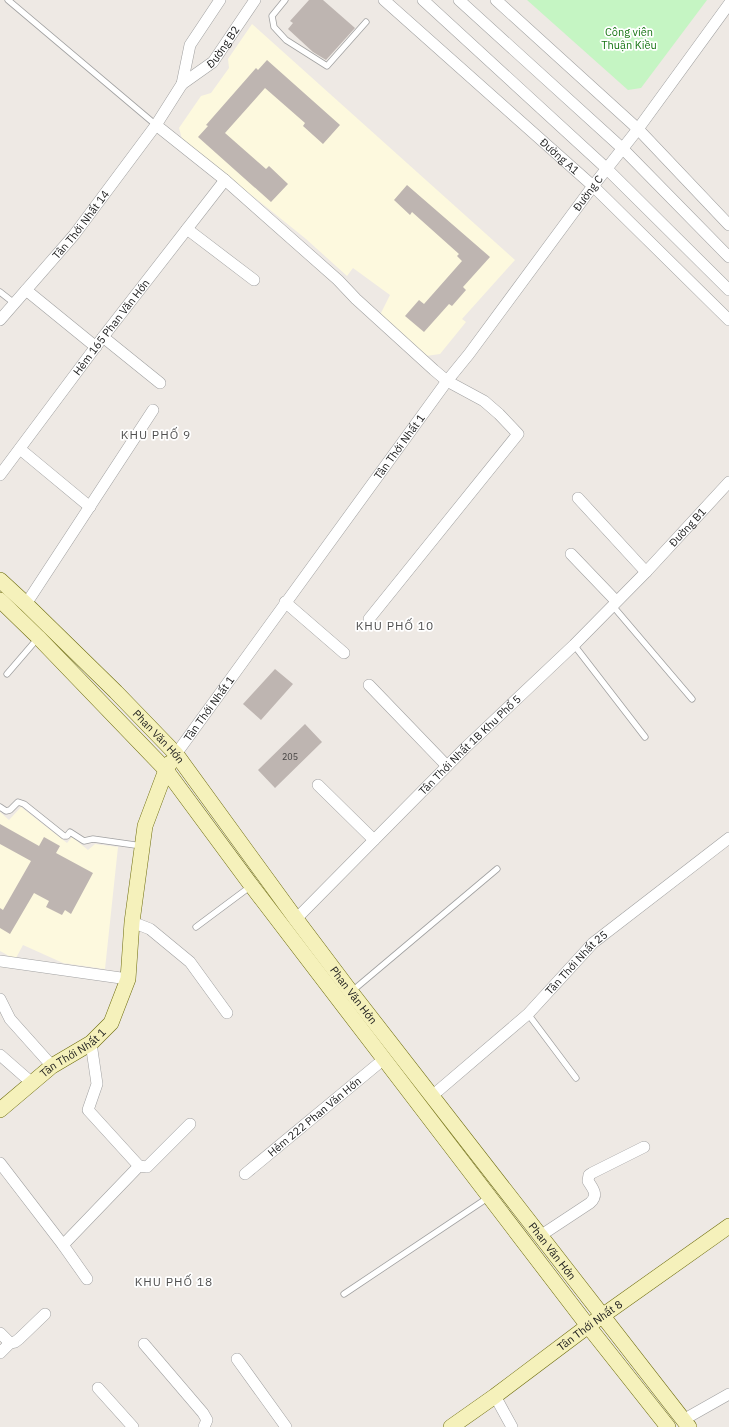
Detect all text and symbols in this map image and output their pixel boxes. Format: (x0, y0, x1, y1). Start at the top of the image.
street label: Đường B2 (204, 23, 242, 71)
park label: Công viên Thuận Kiều (601, 25, 657, 52)
street label: Đường A1 (537, 135, 582, 178)
street label: Đường C (570, 172, 606, 214)
street label: Tân Thới Nhất 14 (49, 187, 112, 262)
street label: Hẻm 165 Phan Văn Hớn (70, 276, 152, 378)
street label: Tân Thới Nhất 1 (371, 411, 428, 482)
district label: KHU PHỐ 9 (121, 426, 191, 442)
street label: Đường B1 (666, 504, 709, 550)
district label: KHU PHỐ 10 (356, 617, 434, 633)
street label: Tân Thới Nhất 1 (181, 673, 238, 744)
street label: Tân Thới Nhất 1B Khu Phố 5 (416, 692, 524, 798)
street label: Phan Văn Hớn (130, 707, 188, 766)
house number: 205 (282, 751, 298, 762)
street label: Tân Thới Nhất 25 (542, 927, 610, 998)
street label: Phan Văn Hớn (327, 963, 380, 1027)
street label: Tân Thới Nhất 1 (37, 1025, 109, 1080)
street label: Hẻm 222 Phan Văn Hớn (265, 1074, 364, 1159)
street label: Phan Văn Hớn (526, 1220, 579, 1283)
district label: KHU PHỐ 18 (135, 1273, 213, 1289)
street label: Tân Thới Nhất 8 (554, 1297, 625, 1354)

